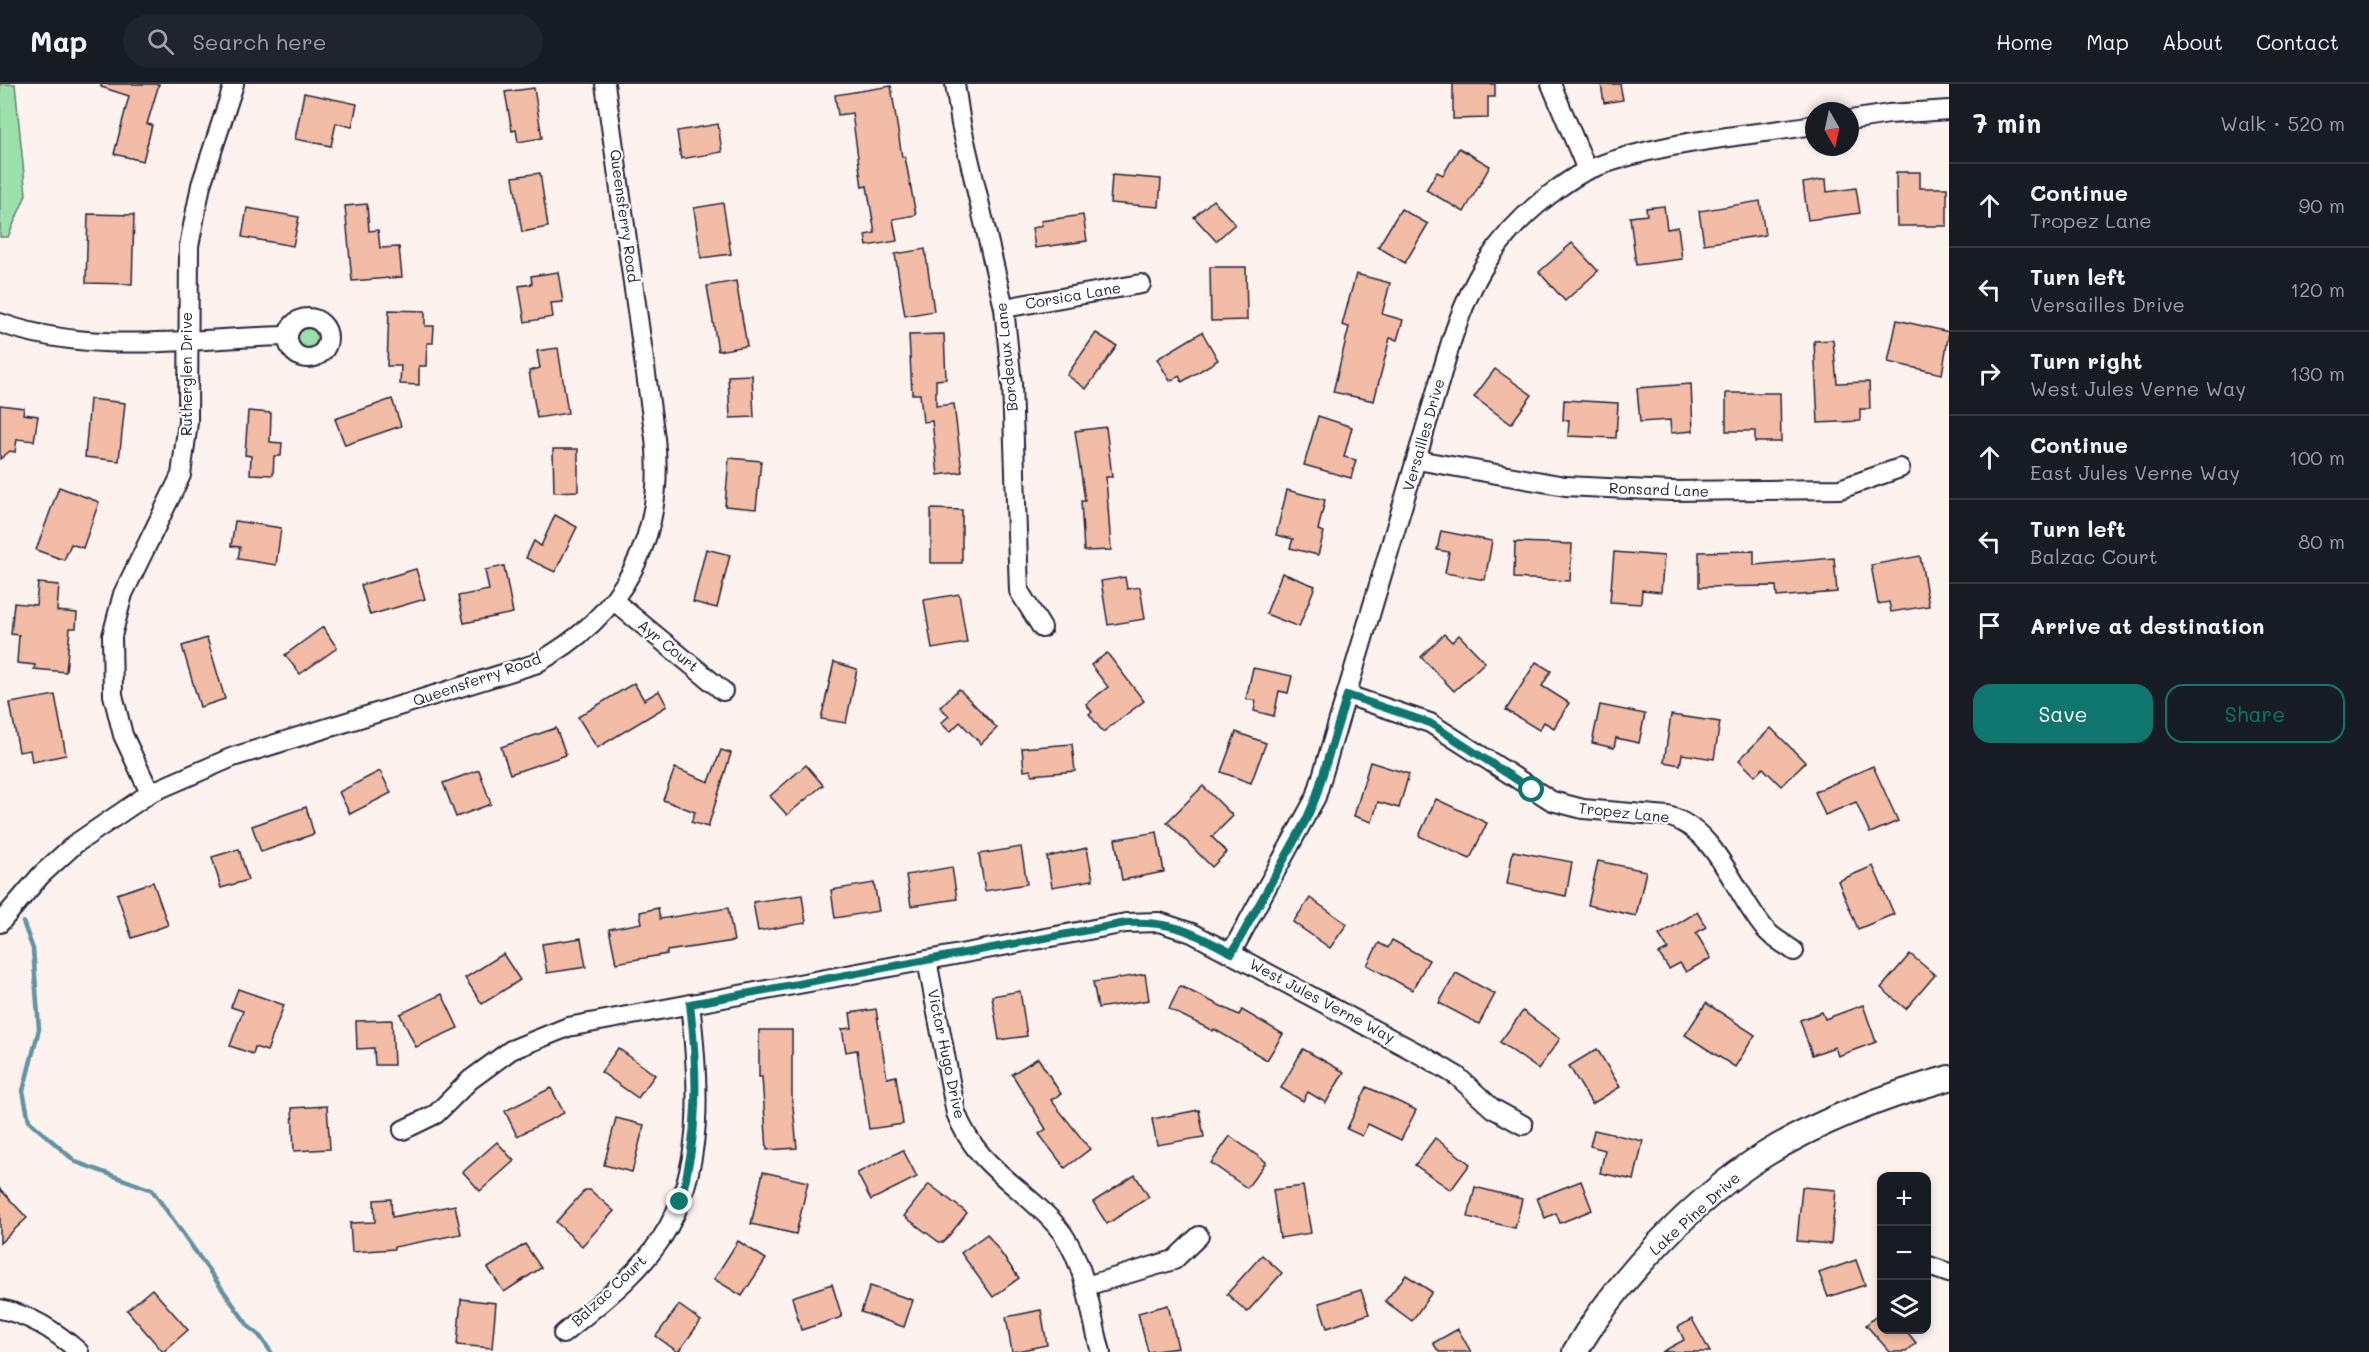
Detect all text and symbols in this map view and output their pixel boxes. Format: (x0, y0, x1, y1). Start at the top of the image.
search box (123, 14, 543, 68)
text: Map (30, 23, 87, 59)
icon: search (144, 25, 177, 58)
text: Search here (192, 27, 326, 56)
text: Home (1996, 28, 2053, 55)
text: Map (2086, 28, 2129, 55)
text: About (2162, 28, 2223, 55)
text: Contact (2256, 28, 2339, 55)
north arrow (1805, 102, 1859, 156)
text: 7 min (1973, 106, 2041, 140)
text: Walk · 520 m (2220, 110, 2345, 136)
street label: Queensferry Road (606, 148, 644, 284)
text: Continue (2030, 178, 2128, 207)
icon: ahead (1973, 189, 2006, 222)
text: 90 m (2299, 192, 2345, 218)
text: Tropez Lane (2030, 207, 2152, 233)
text: Turn left (2030, 262, 2126, 291)
icon: left (1973, 273, 2006, 306)
text: 120 m (2290, 276, 2345, 302)
street label: Corsica Lane (1023, 277, 1122, 313)
text: Versailles Drive (2030, 291, 2185, 317)
street label: Bordeaux Lane (990, 302, 1022, 413)
street label: Rutherglen Drive (176, 312, 196, 436)
text: Turn right (2030, 346, 2142, 375)
icon: right (1973, 357, 2006, 390)
text: 130 m (2290, 360, 2345, 386)
text: West Jules Verne Way (2030, 375, 2246, 401)
street label: Versailles Drive (1397, 376, 1449, 493)
text: Continue (2030, 430, 2128, 459)
icon: ahead (1973, 441, 2006, 474)
text: 100 m (2289, 444, 2345, 470)
text: East Jules Verne Way (2030, 459, 2240, 485)
street label: Ronsard Lane (1609, 477, 1709, 501)
text: Turn left (2030, 514, 2126, 543)
icon: left (1973, 525, 2006, 558)
text: 80 m (2298, 528, 2345, 554)
text: Balzac Court (2030, 543, 2158, 569)
icon: arrive (1973, 609, 2006, 642)
text: Arrive at destination (2030, 611, 2265, 640)
street label: Ayr Court (634, 615, 703, 676)
street label: Queensferry Road (410, 648, 543, 710)
button: Save (1973, 684, 2153, 743)
button: Share (2165, 684, 2345, 743)
route start (1518, 776, 1544, 802)
street label: Tropez Lane (1578, 797, 1671, 827)
street label: West Jules Verne Way (1246, 953, 1399, 1047)
street label: Victor Hugo Drive (923, 987, 970, 1120)
street label: Lake Pine Drive (1645, 1167, 1744, 1259)
map controls (1877, 1172, 1931, 1334)
button: + (1877, 1172, 1931, 1226)
route end (666, 1188, 692, 1214)
button: − (1877, 1226, 1931, 1280)
street label: Balzac Court (567, 1250, 650, 1330)
button: layers (1877, 1280, 1931, 1334)

